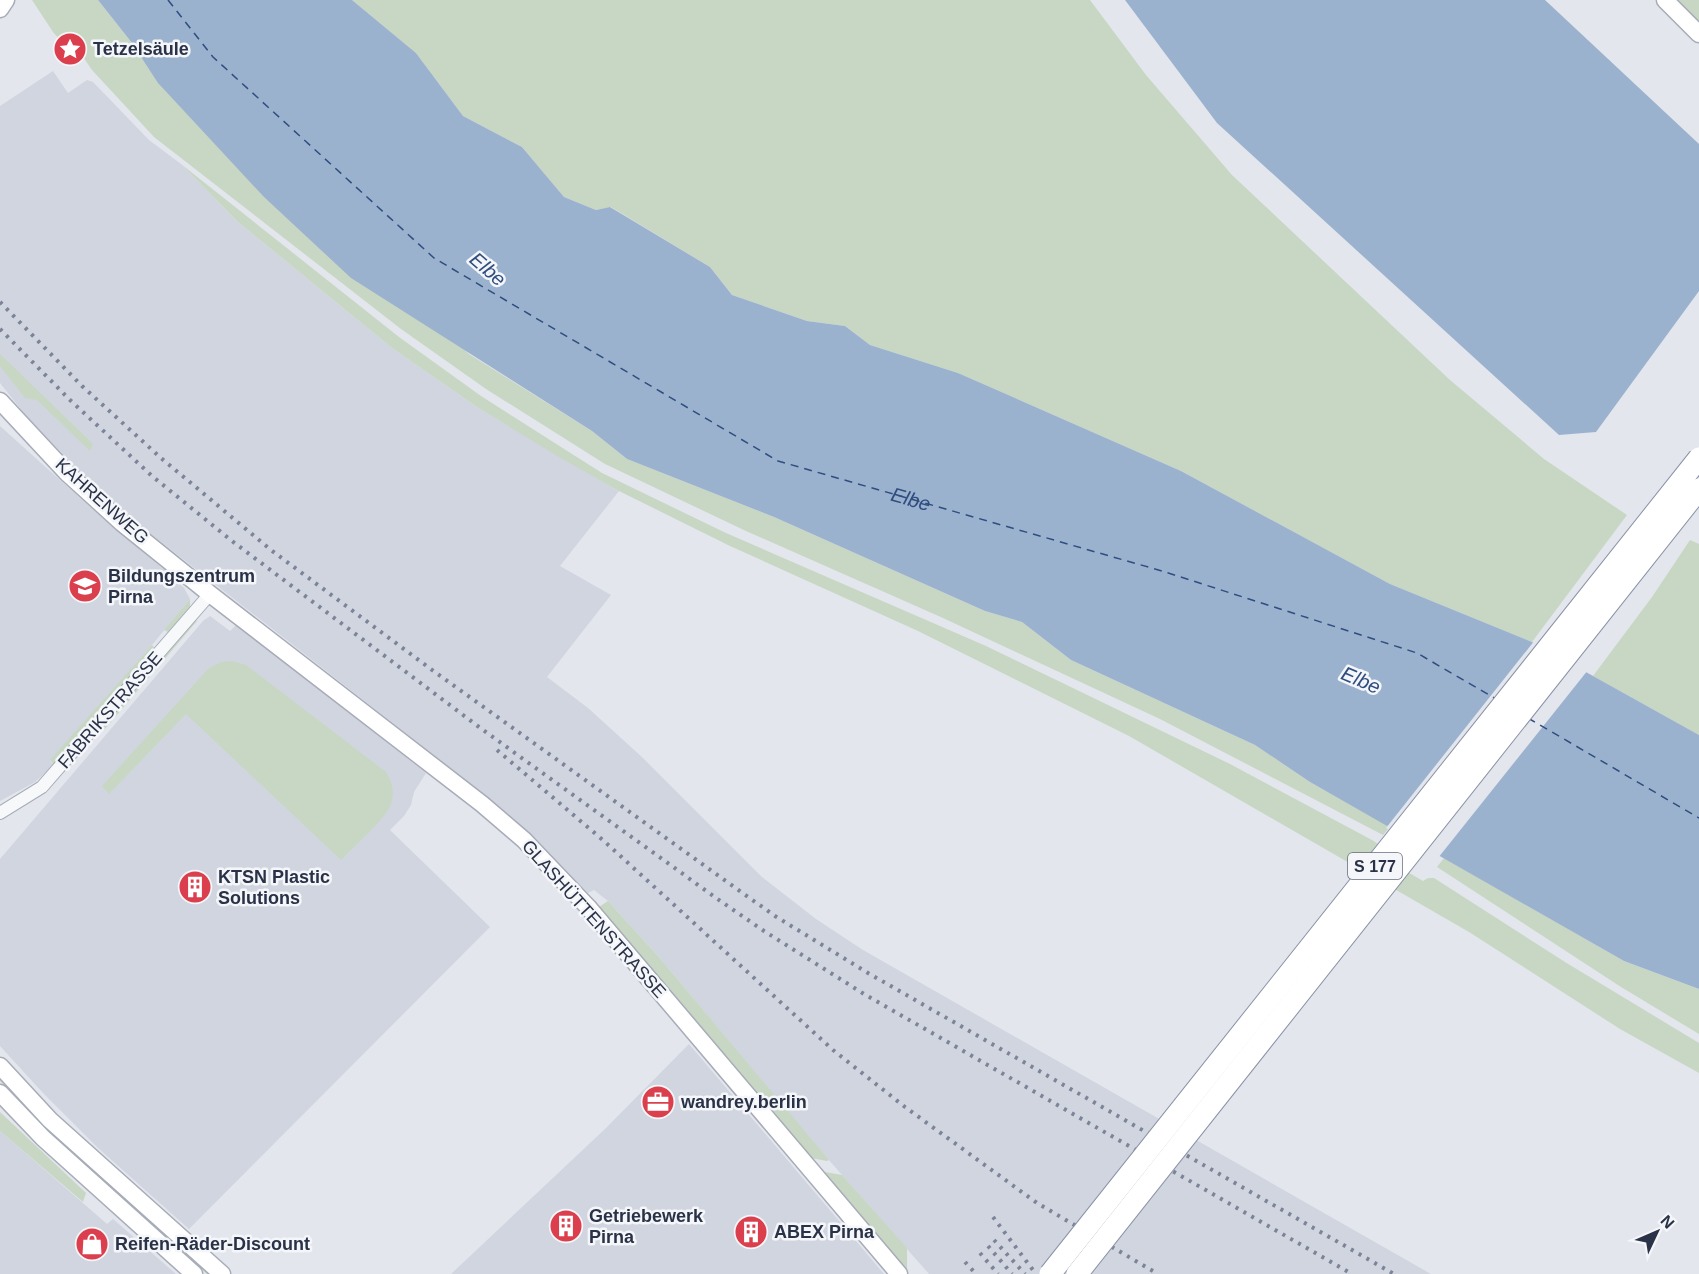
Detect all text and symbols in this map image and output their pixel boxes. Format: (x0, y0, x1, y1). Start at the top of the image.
place icon: Tetzelsäule (52, 31, 88, 67)
place label: Tetzelsäule (93, 39, 189, 59)
water label: Elbe (466, 248, 510, 290)
street label: KAHRENWEG (51, 454, 153, 548)
water label: Elbe (889, 483, 933, 515)
place label: Bildungszentrum Pirna (108, 566, 255, 607)
school or university icon: Bildungszentrum Pirna (67, 568, 103, 604)
street label: FABRIKSTRASSE (54, 648, 166, 772)
water label: Elbe (1338, 662, 1384, 698)
street label: GLASHÜTTENSTRASSE (518, 836, 670, 1002)
road number: S 177 (1348, 853, 1402, 879)
place label: KTSN Plastic Solutions (218, 867, 330, 908)
building icon: KTSN Plastic Solutions (177, 869, 213, 905)
office icon: wandrey.berlin (640, 1084, 676, 1120)
place label: wandrey.berlin (680, 1092, 807, 1112)
north arrow (1627, 1202, 1687, 1262)
place label: Getriebewerk Pirna (589, 1206, 704, 1247)
building icon: Getriebewerk Pirna (548, 1208, 584, 1244)
text: N (1657, 1212, 1678, 1232)
building icon: ABEX Pirna (733, 1214, 769, 1250)
place label: ABEX Pirna (774, 1222, 875, 1242)
shop icon: Reifen-Räder-Discount (74, 1226, 110, 1262)
place label: Reifen-Räder-Discount (115, 1234, 310, 1254)

